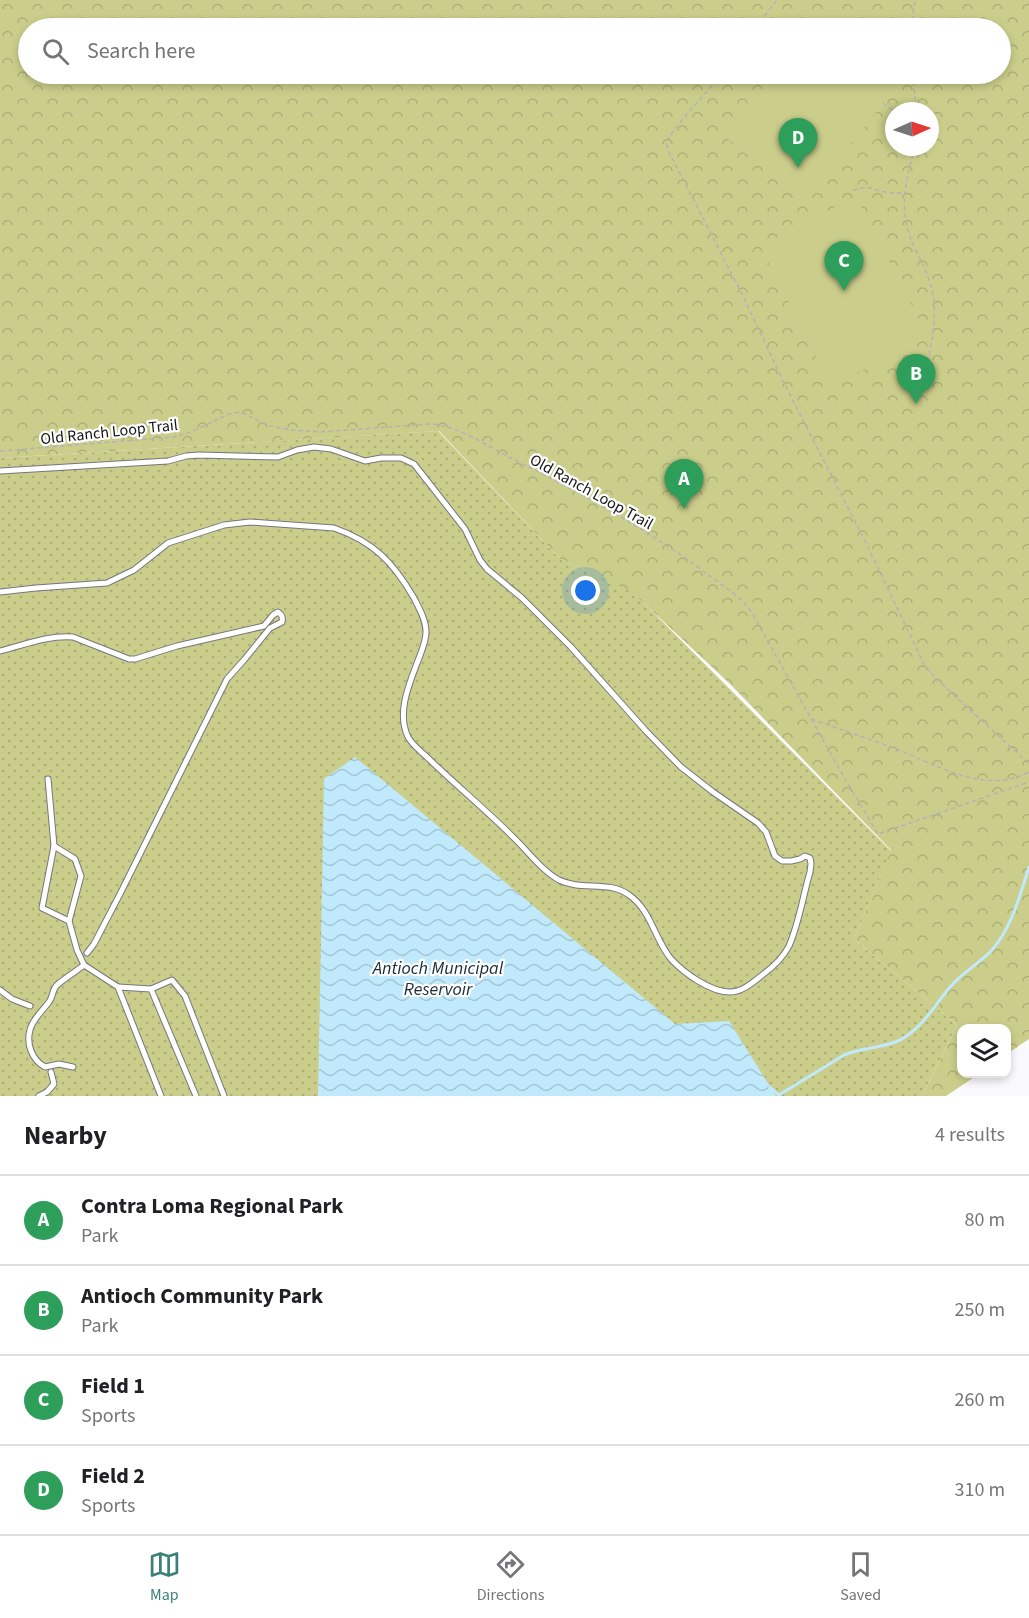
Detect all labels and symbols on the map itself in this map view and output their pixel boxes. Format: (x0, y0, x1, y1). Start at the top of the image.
north arrow (885, 102, 939, 156)
pin: D (778, 118, 818, 168)
pin: C (824, 242, 864, 291)
pin: B (896, 354, 936, 404)
street label: Old Ranch Loop Trail (39, 414, 179, 450)
street label: Old Ranch Loop Trail (526, 449, 657, 535)
pin: A (664, 460, 704, 509)
your location (571, 576, 600, 605)
water label: Antioch Municipal Reservoir (372, 956, 504, 1002)

